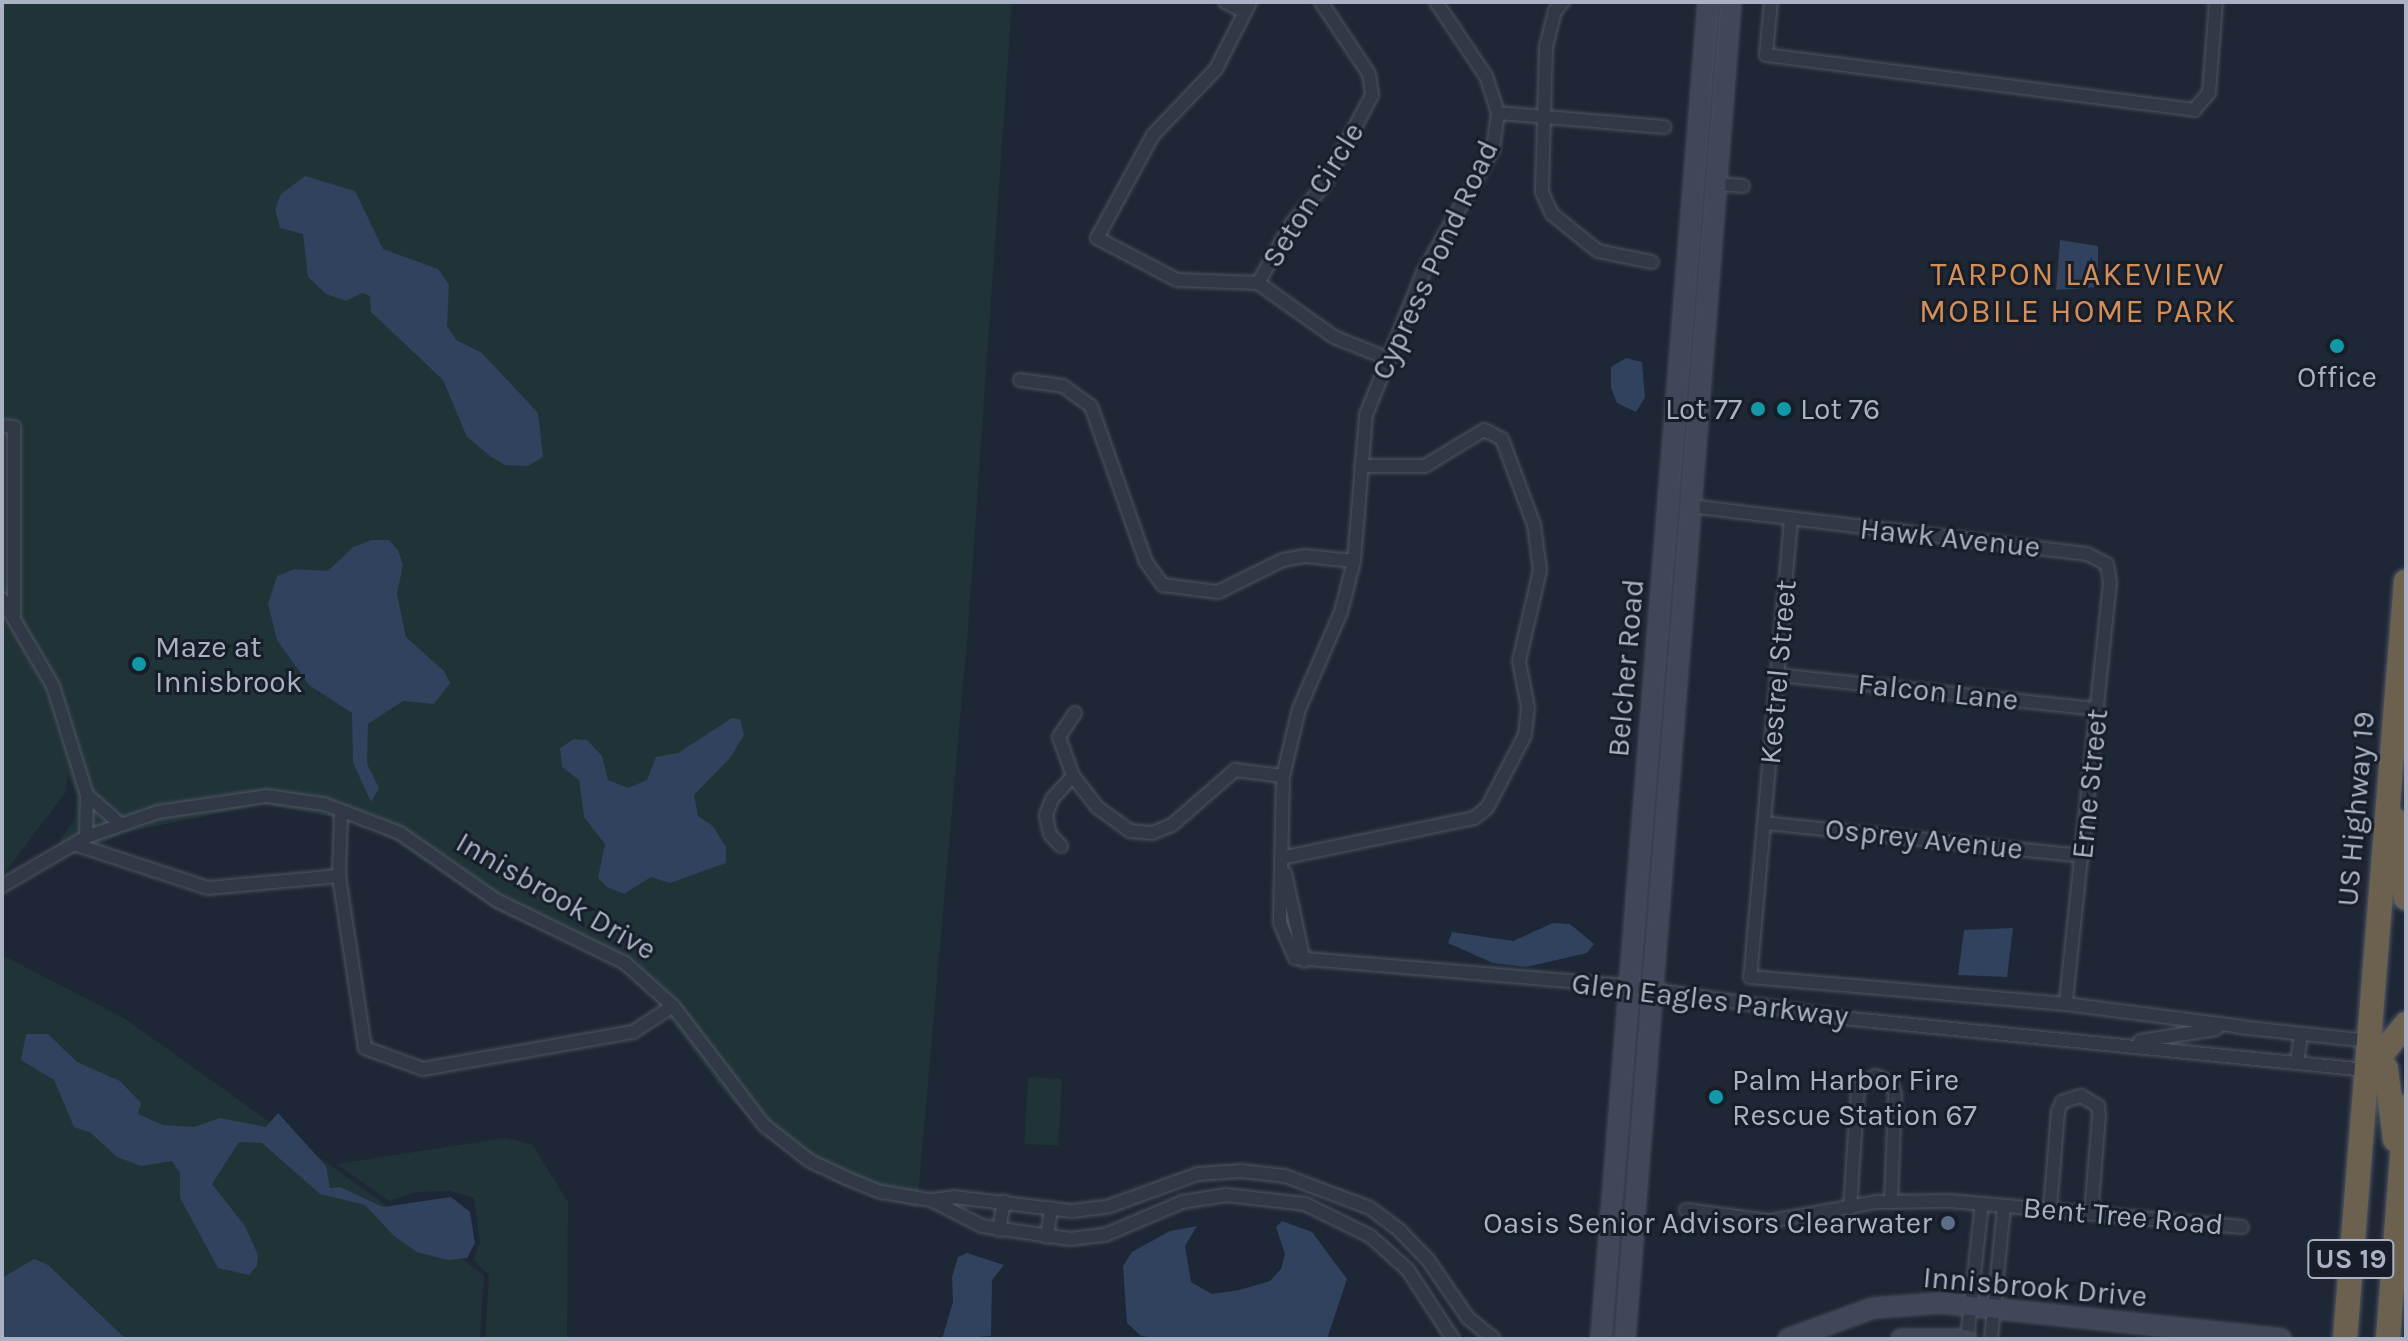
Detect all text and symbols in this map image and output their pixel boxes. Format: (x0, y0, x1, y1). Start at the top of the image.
street label: Seton Circle (1254, 116, 1372, 274)
street label: Cypress Pond Road (1364, 135, 1506, 385)
district label: TARPON LAKEVIEW MOBILE HOME PARK (1919, 257, 2237, 332)
marker: Office (2328, 337, 2346, 355)
place label: Office (2297, 359, 2377, 395)
place label: Lot 77 (1665, 391, 1742, 427)
place label: Lot 76 (1800, 391, 1880, 427)
marker: Lot 77 (1749, 400, 1767, 418)
marker: Lot 76 (1775, 400, 1793, 418)
street label: Hawk Avenue (1858, 511, 2042, 565)
street label: Belcher Road (1600, 578, 1652, 758)
street label: Kestrel Street (1752, 578, 1804, 766)
place label: Maze at Innisbrook (155, 629, 303, 700)
marker: Maze at Innisbrook (130, 655, 148, 673)
street label: Falcon Lane (1856, 666, 2020, 718)
street label: Erne Street (2064, 707, 2116, 861)
street label: US Highway 19 (2330, 710, 2382, 908)
street label: Osprey Avenue (1823, 811, 2025, 867)
street label: Innisbrook Drive (450, 824, 662, 968)
street label: Glen Eagles Parkway (1570, 965, 1850, 1035)
place label: Palm Harbor Fire Rescue Station 67 (1732, 1062, 1977, 1132)
marker: Palm Harbor Fire Rescue Station 67 (1707, 1088, 1725, 1106)
street label: Bent Tree Road (2021, 1189, 2225, 1243)
place label: Oasis Senior Advisors Clearwater (1483, 1205, 1932, 1241)
marker: Oasis Senior Advisors Clearwater (1939, 1214, 1957, 1232)
road number: US 19 (2307, 1235, 2395, 1283)
street label: Innisbrook Drive (1921, 1259, 2149, 1315)

